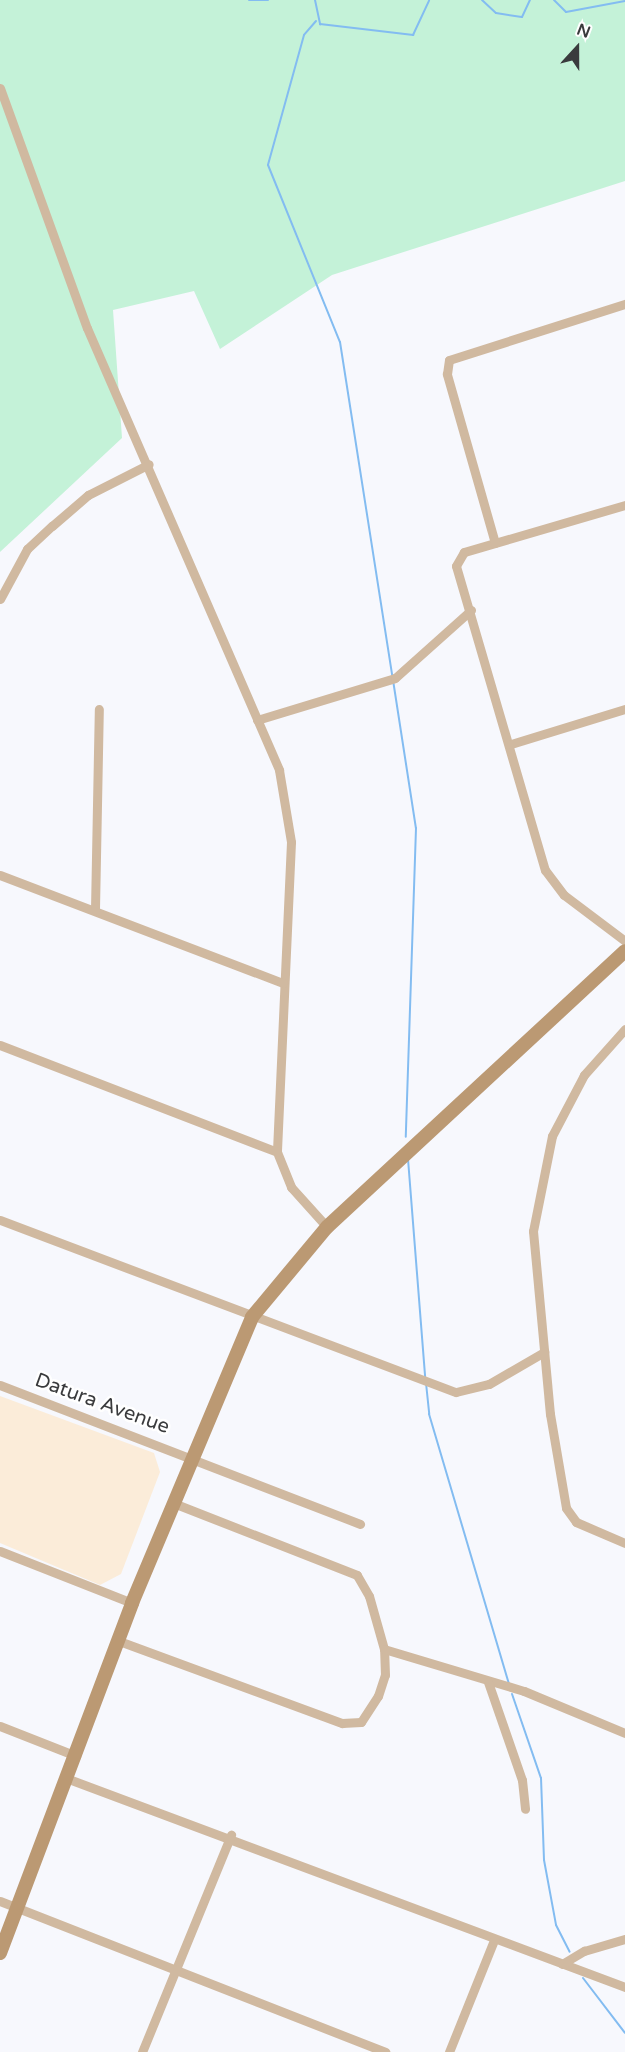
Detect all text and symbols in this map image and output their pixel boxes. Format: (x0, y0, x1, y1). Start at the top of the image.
north arrow (547, 18, 607, 78)
text: N (574, 20, 593, 43)
street label: Datura Avenue (31, 1369, 173, 1439)

